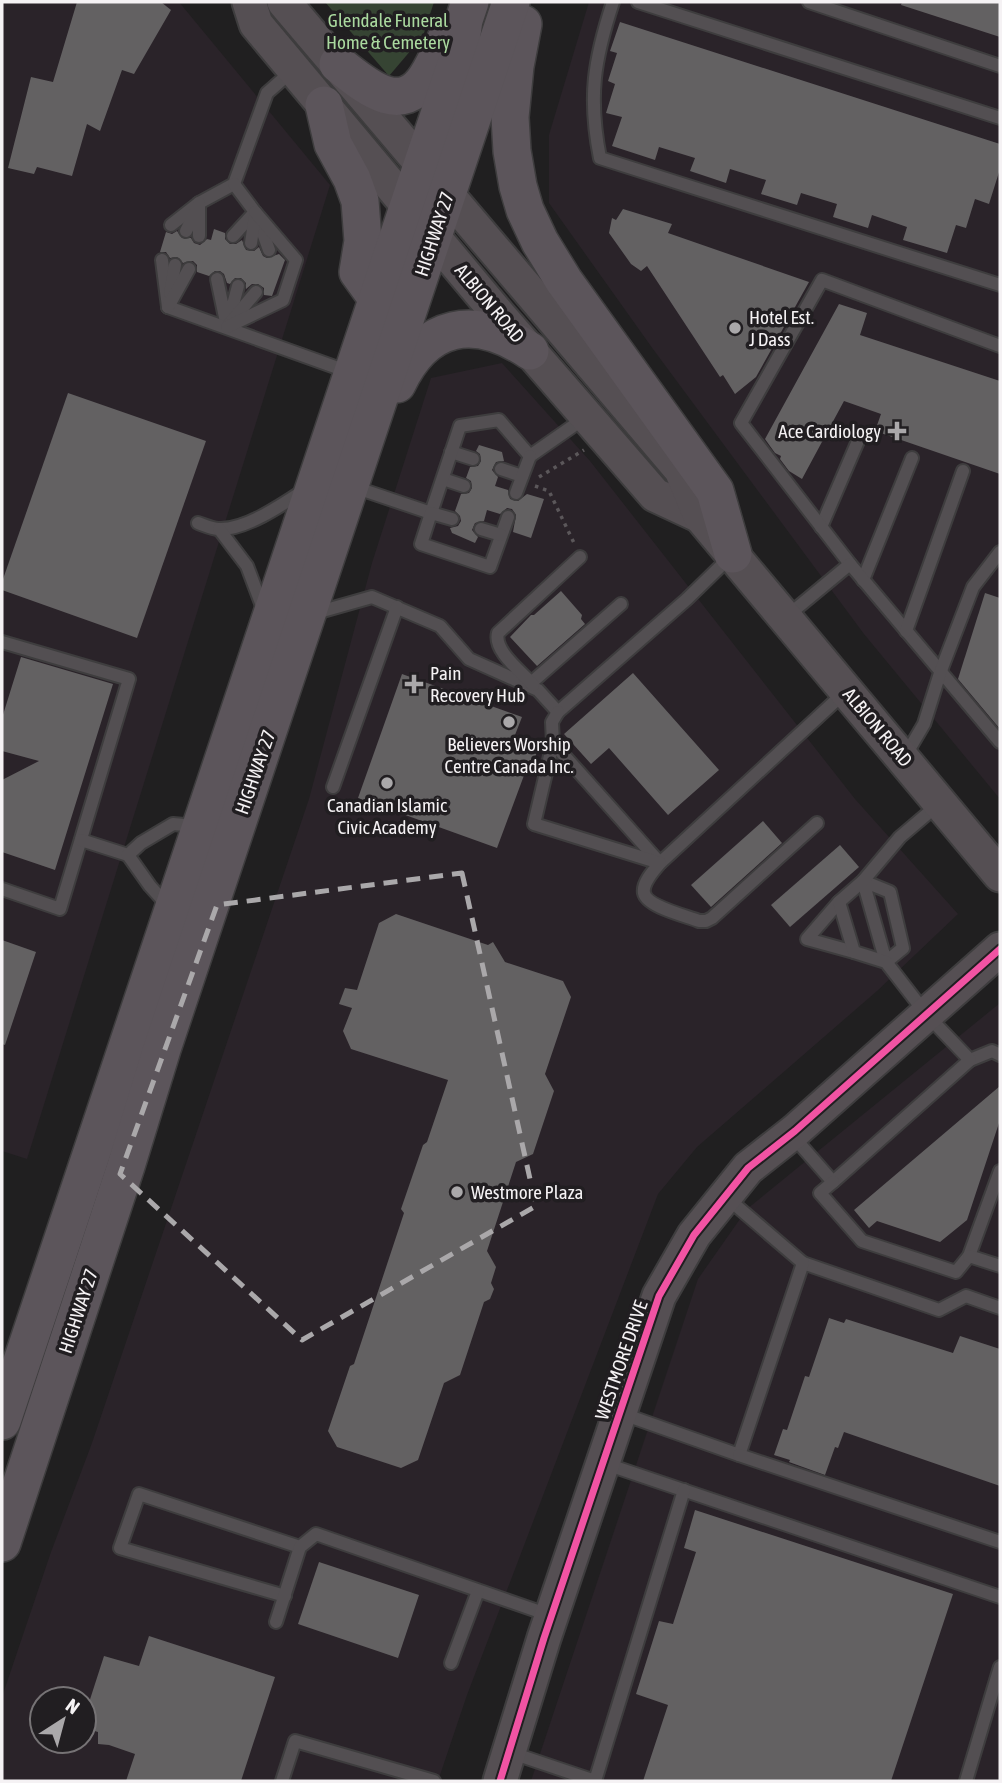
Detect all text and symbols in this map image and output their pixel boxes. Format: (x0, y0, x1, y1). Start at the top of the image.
park label: Glendale Funeral Home & Cemetery (326, 9, 450, 53)
street label: HIGHWAY 27 (410, 189, 458, 279)
street label: ALBION ROAD (451, 259, 529, 347)
place label: Hotel Est. J Dass (749, 306, 814, 350)
marker: Hotel Est. J Dass (727, 320, 743, 336)
place label: Ace Cardiology (778, 420, 881, 442)
marker: Ace Cardiology (887, 421, 907, 441)
place label: Pain Recovery Hub (430, 662, 525, 706)
marker: Pain Recovery Hub (404, 674, 424, 694)
street label: ALBION ROAD (839, 683, 917, 771)
marker: Believers Worship Centre Canada Inc. (501, 714, 517, 730)
street label: HIGHWAY 27 (230, 727, 280, 817)
place label: Believers Worship Centre Canada Inc. (444, 733, 574, 777)
marker: Canadian Islamic Civic Academy (379, 775, 395, 791)
place label: Canadian Islamic Civic Academy (327, 794, 448, 838)
place label: Westmore Plaza (471, 1181, 583, 1203)
marker: Westmore Plaza (449, 1184, 465, 1200)
street label: HIGHWAY 27 (54, 1266, 102, 1356)
street label: WESTMORE DRIVE (590, 1298, 652, 1422)
north arrow (28, 1685, 98, 1755)
text: N (62, 1694, 84, 1718)

